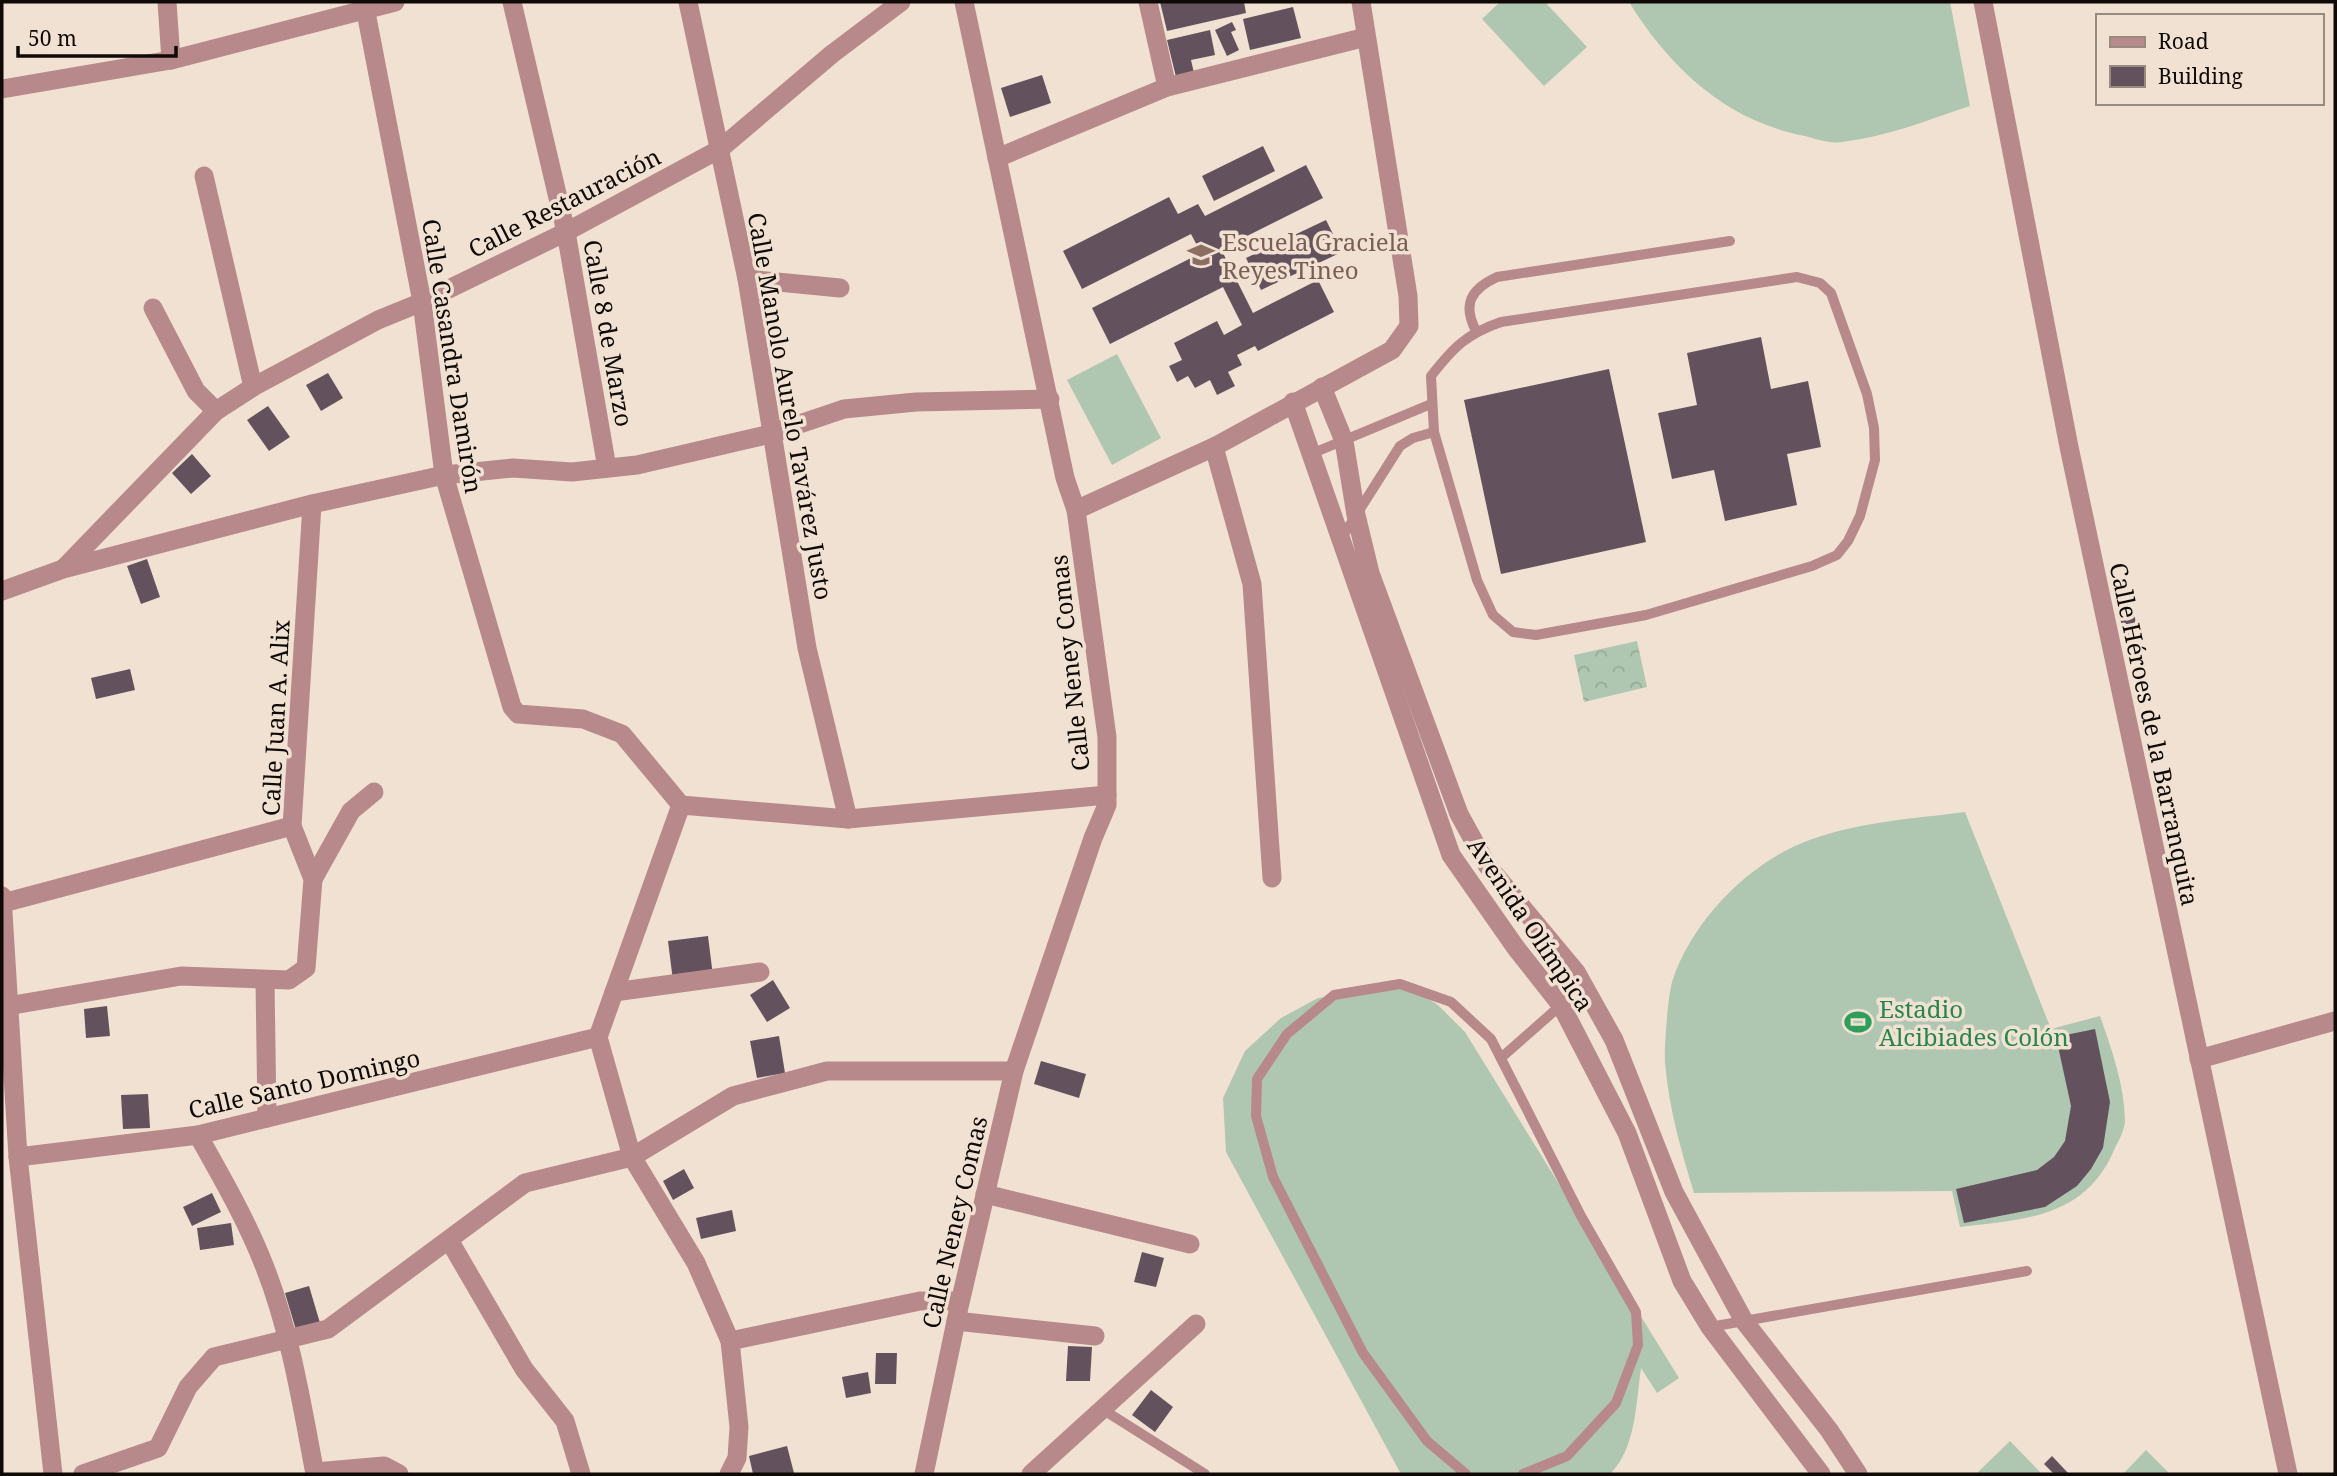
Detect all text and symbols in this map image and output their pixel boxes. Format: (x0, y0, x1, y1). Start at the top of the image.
scale bar (18, 14, 175, 58)
legend (2096, 14, 2323, 105)
text: 50 m (28, 24, 77, 52)
text: Road (2158, 27, 2209, 55)
text: Building (2158, 62, 2243, 90)
street label: Calle Restauración (462, 139, 666, 265)
street label: Calle Manolo Aurelo Tavárez Justo (741, 210, 841, 602)
street label: Calle Casandra Damirón (415, 216, 491, 496)
place label: Escuela Graciela Reyes Tineo (1222, 225, 1410, 286)
street label: Calle 8 de Marzo (576, 237, 642, 429)
school or university icon: Escuela Graciela Reyes Tineo (1186, 240, 1216, 270)
street label: Calle Neney Comas (1041, 553, 1097, 773)
street label: Calle Héroes de la Barranquita (2102, 559, 2208, 909)
street label: Calle Juan A. Alix (253, 619, 297, 817)
street label: Avenida Olímpica (1461, 831, 1601, 1017)
place label: Estadio Alcibiades Colón (1879, 992, 2069, 1053)
sports icon: Estadio Alcibiades Colón (1843, 1007, 1873, 1037)
street label: Calle Santo Domingo (185, 1040, 423, 1126)
street label: Calle Neney Comas (914, 1113, 994, 1331)

